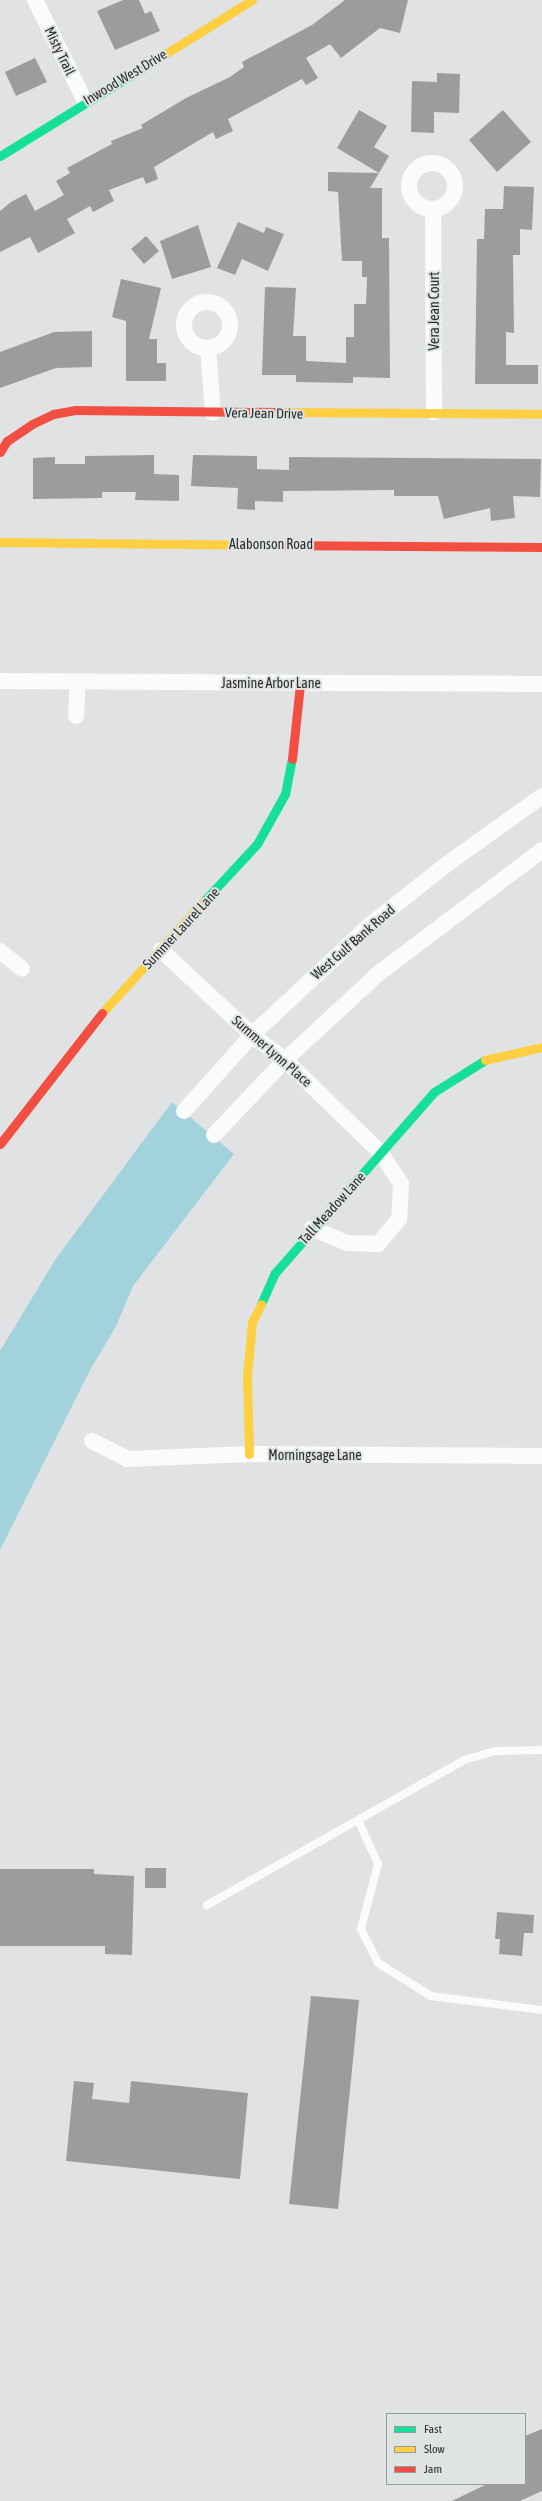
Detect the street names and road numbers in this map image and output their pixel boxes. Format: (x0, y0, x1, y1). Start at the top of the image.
street label: Misty Trail (41, 24, 79, 78)
street label: Inwood West Drive (80, 45, 170, 109)
street label: Vera Jean Court (426, 272, 442, 350)
street label: Vera Jean Drive (225, 404, 303, 422)
street label: Alabonson Road (229, 536, 313, 552)
street label: Jasmine Arbor Lane (221, 675, 321, 691)
street label: Summer Laurel Lane (139, 884, 223, 972)
street label: West Gulf Bank Road (308, 901, 398, 983)
street label: Summer Lynn Place (229, 1012, 315, 1090)
street label: Tall Meadow Lane (295, 1168, 369, 1248)
street label: Morningsage Lane (268, 1447, 362, 1463)

